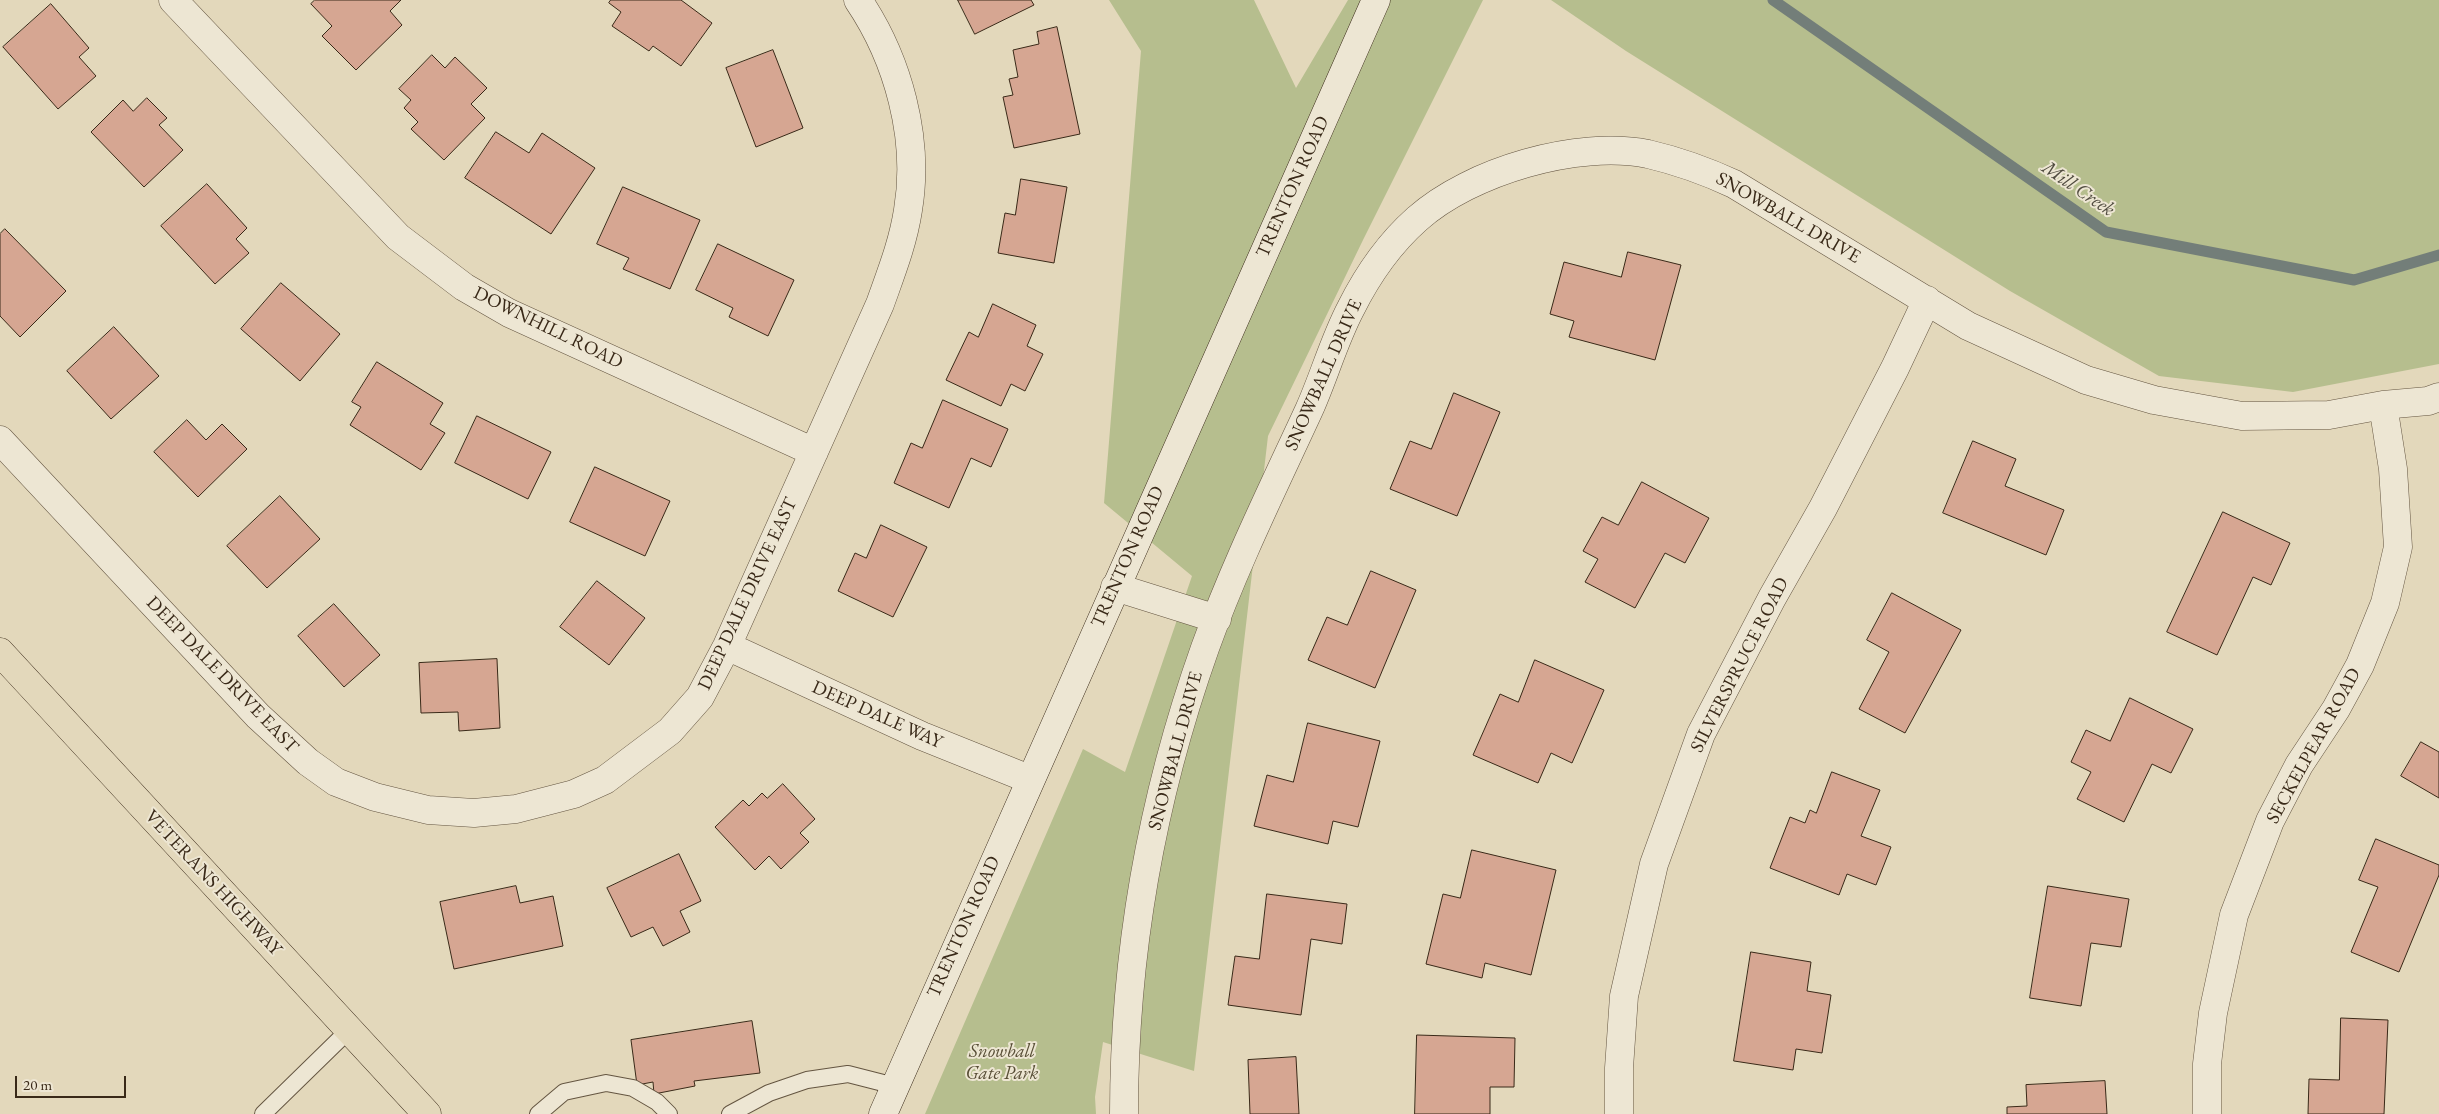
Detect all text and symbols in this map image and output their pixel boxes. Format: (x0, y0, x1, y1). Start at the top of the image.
street label: TRENTON ROAD (1252, 113, 1334, 261)
water label: Mill Creek (2037, 156, 2119, 222)
street label: SNOWBALL DRIVE (1712, 167, 1864, 269)
street label: DOWNHILL ROAD (470, 282, 626, 374)
street label: SNOWBALL DRIVE (1280, 296, 1368, 454)
street label: TRENTON ROAD (1087, 483, 1169, 631)
street label: DEEP DALE DRIVE EAST (693, 494, 803, 694)
street label: SILVERSPRUCE ROAD (1686, 574, 1794, 756)
street label: DEEP DALE DRIVE EAST (141, 592, 303, 758)
street label: SECKELPEAR ROAD (2262, 664, 2366, 828)
street label: SNOWBALL DRIVE (1144, 669, 1208, 833)
street label: DEEP DALE WAY (808, 676, 946, 754)
street label: VETERANS HIGHWAY (140, 805, 286, 961)
street label: TRENTON ROAD (923, 853, 1005, 1001)
park label: Snowball Gate Park (966, 1041, 1038, 1085)
scale bar (18, 1066, 129, 1098)
text: 20 m (23, 1075, 52, 1094)

